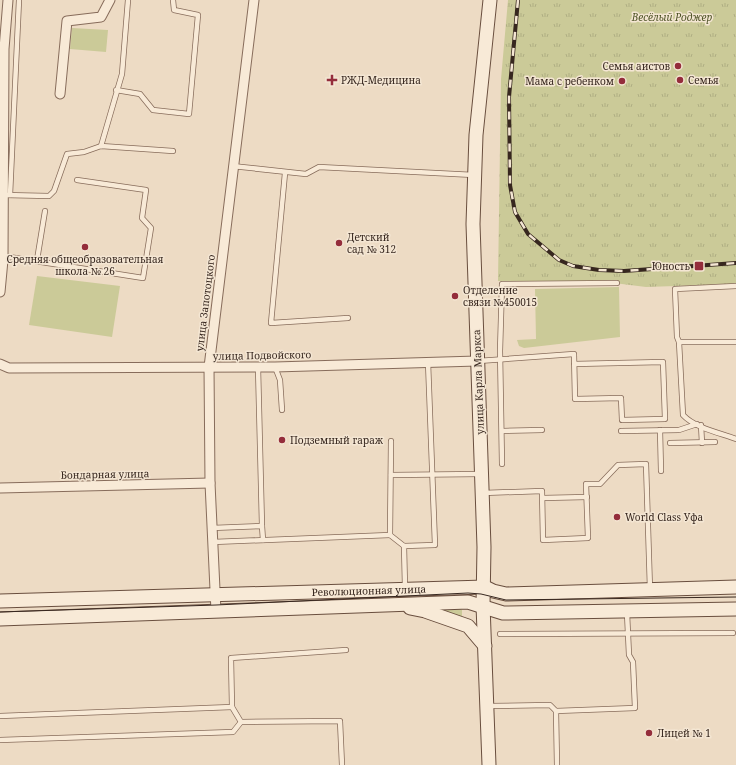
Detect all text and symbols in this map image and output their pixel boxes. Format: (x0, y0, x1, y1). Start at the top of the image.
park label: Весёлый Роджер (631, 10, 713, 24)
place label: Семья аистов (603, 59, 670, 73)
marker: Семья аистов (673, 61, 683, 71)
place label: РЖД-Медицина (341, 73, 421, 87)
place label: Семья (688, 73, 719, 87)
marker: РЖД-Медицина (326, 74, 338, 86)
place label: Мама с ребенком (525, 74, 614, 88)
marker: Семья (675, 75, 685, 85)
marker: Мама с ребенком (617, 76, 627, 86)
place label: Детский сад № 312 (347, 230, 396, 256)
marker: Детский сад № 312 (334, 238, 344, 248)
marker: Средняя общеобразовательная школа № 26 (80, 242, 90, 252)
place label: Средняя общеобразовательная школа № 26 (7, 252, 164, 278)
street label: улица Запотоцкого (192, 254, 218, 352)
place label: Юность (652, 259, 691, 273)
marker: Юность (693, 260, 705, 272)
place label: Отделение связи №450015 (463, 283, 537, 309)
marker: Отделение связи №450015 (450, 291, 460, 301)
street label: улица Карла Маркса (469, 329, 487, 435)
street label: улица Подвойского (213, 347, 312, 363)
place label: Подземный гараж (290, 433, 383, 447)
marker: Подземный гараж (277, 435, 287, 445)
street label: Бондарная улица (61, 466, 150, 482)
place label: World Class Уфа (625, 510, 703, 524)
marker: World Class Уфа (612, 512, 622, 522)
street label: Революционная улица (311, 582, 427, 599)
place label: Лицей № 1 (657, 726, 711, 740)
marker: Лицей № 1 (644, 728, 654, 738)

